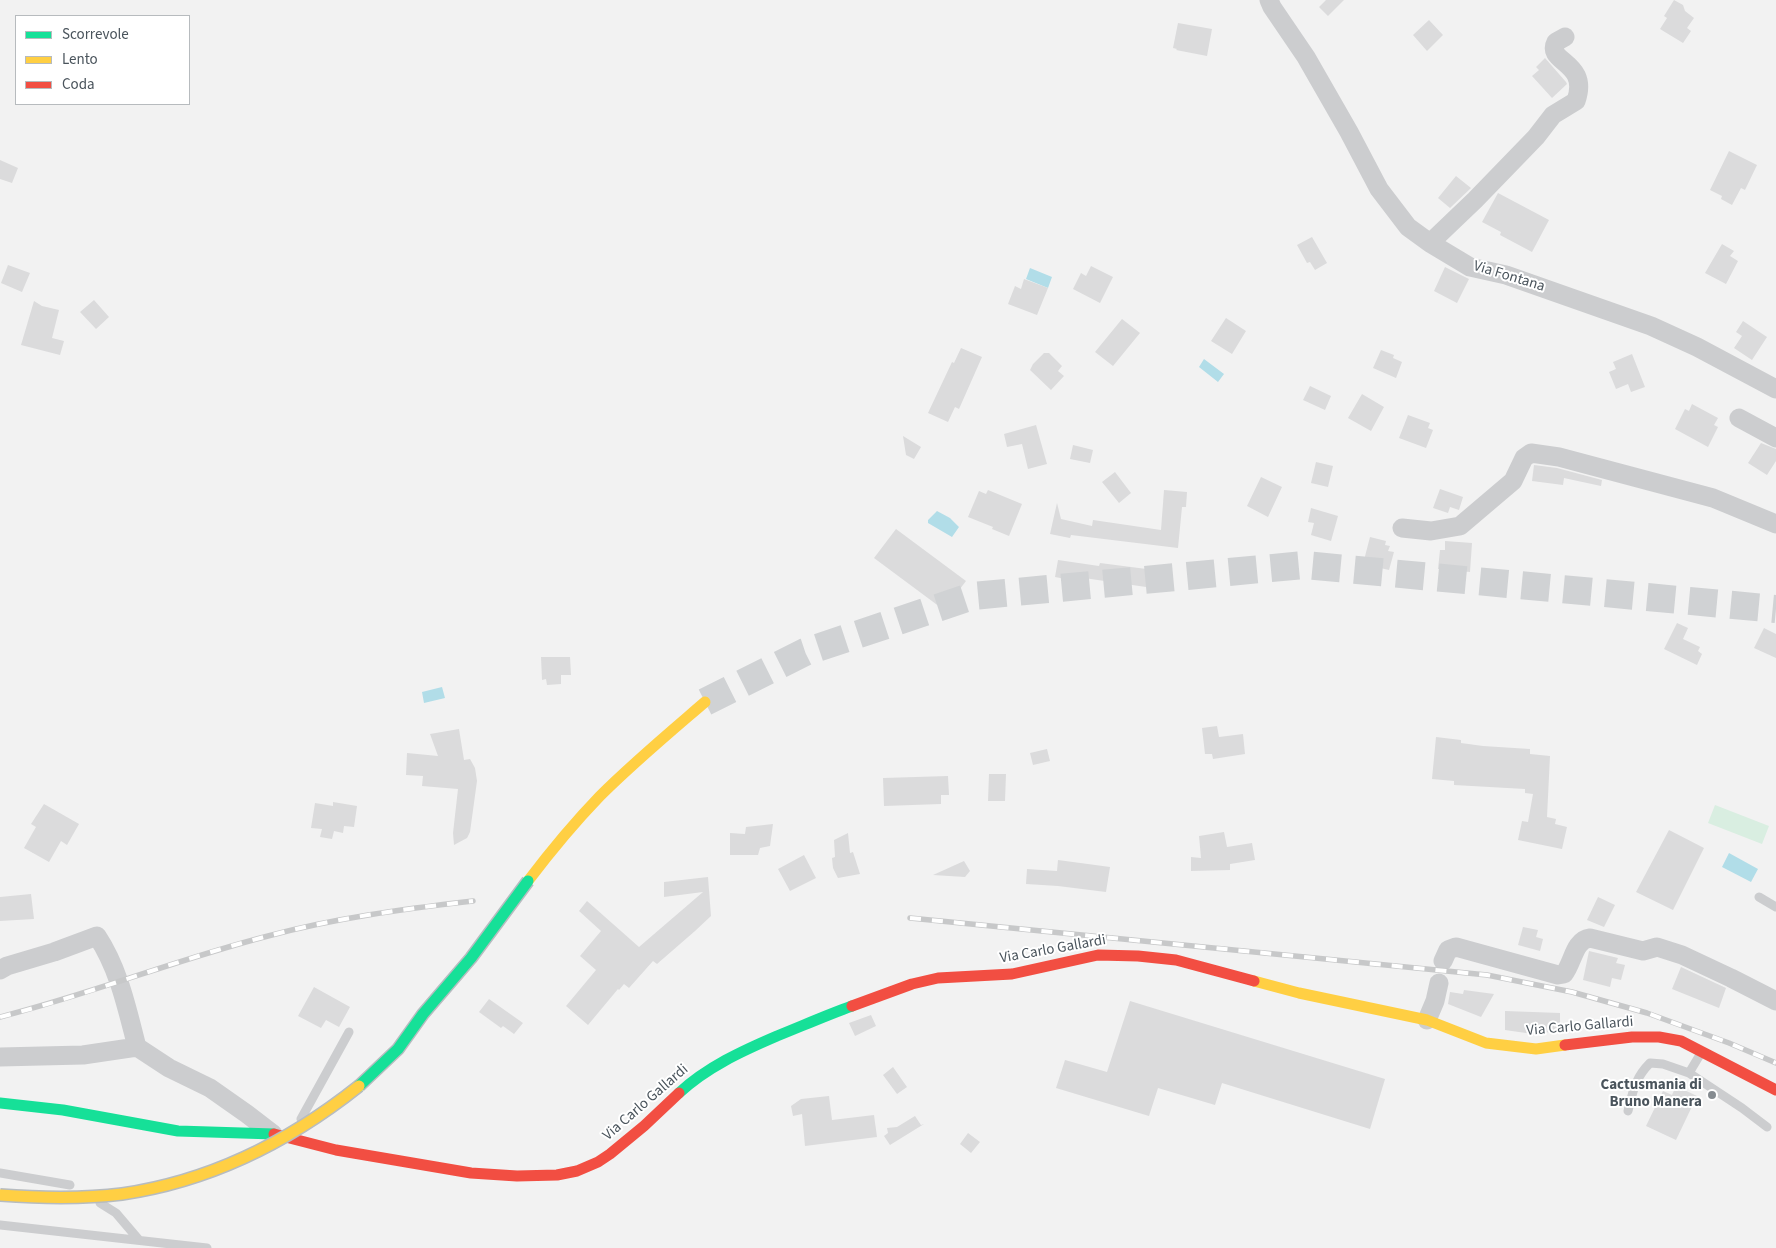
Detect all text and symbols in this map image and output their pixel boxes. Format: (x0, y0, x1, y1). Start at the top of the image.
legend (15, 15, 190, 105)
text: Scorrevole (62, 24, 129, 45)
text: Lento (62, 49, 98, 70)
text: Coda (62, 74, 95, 95)
street label: Via Fontana (1471, 258, 1547, 296)
street label: Via Carlo Gallardi (999, 932, 1107, 968)
street label: Via Carlo Gallardi (1526, 1013, 1634, 1041)
street label: Via Carlo Gallardi (600, 1061, 692, 1145)
place label: Cactusmania di Bruno Manera (1600, 1077, 1702, 1112)
marker: Cactusmania di Bruno Manera (1706, 1089, 1718, 1101)

